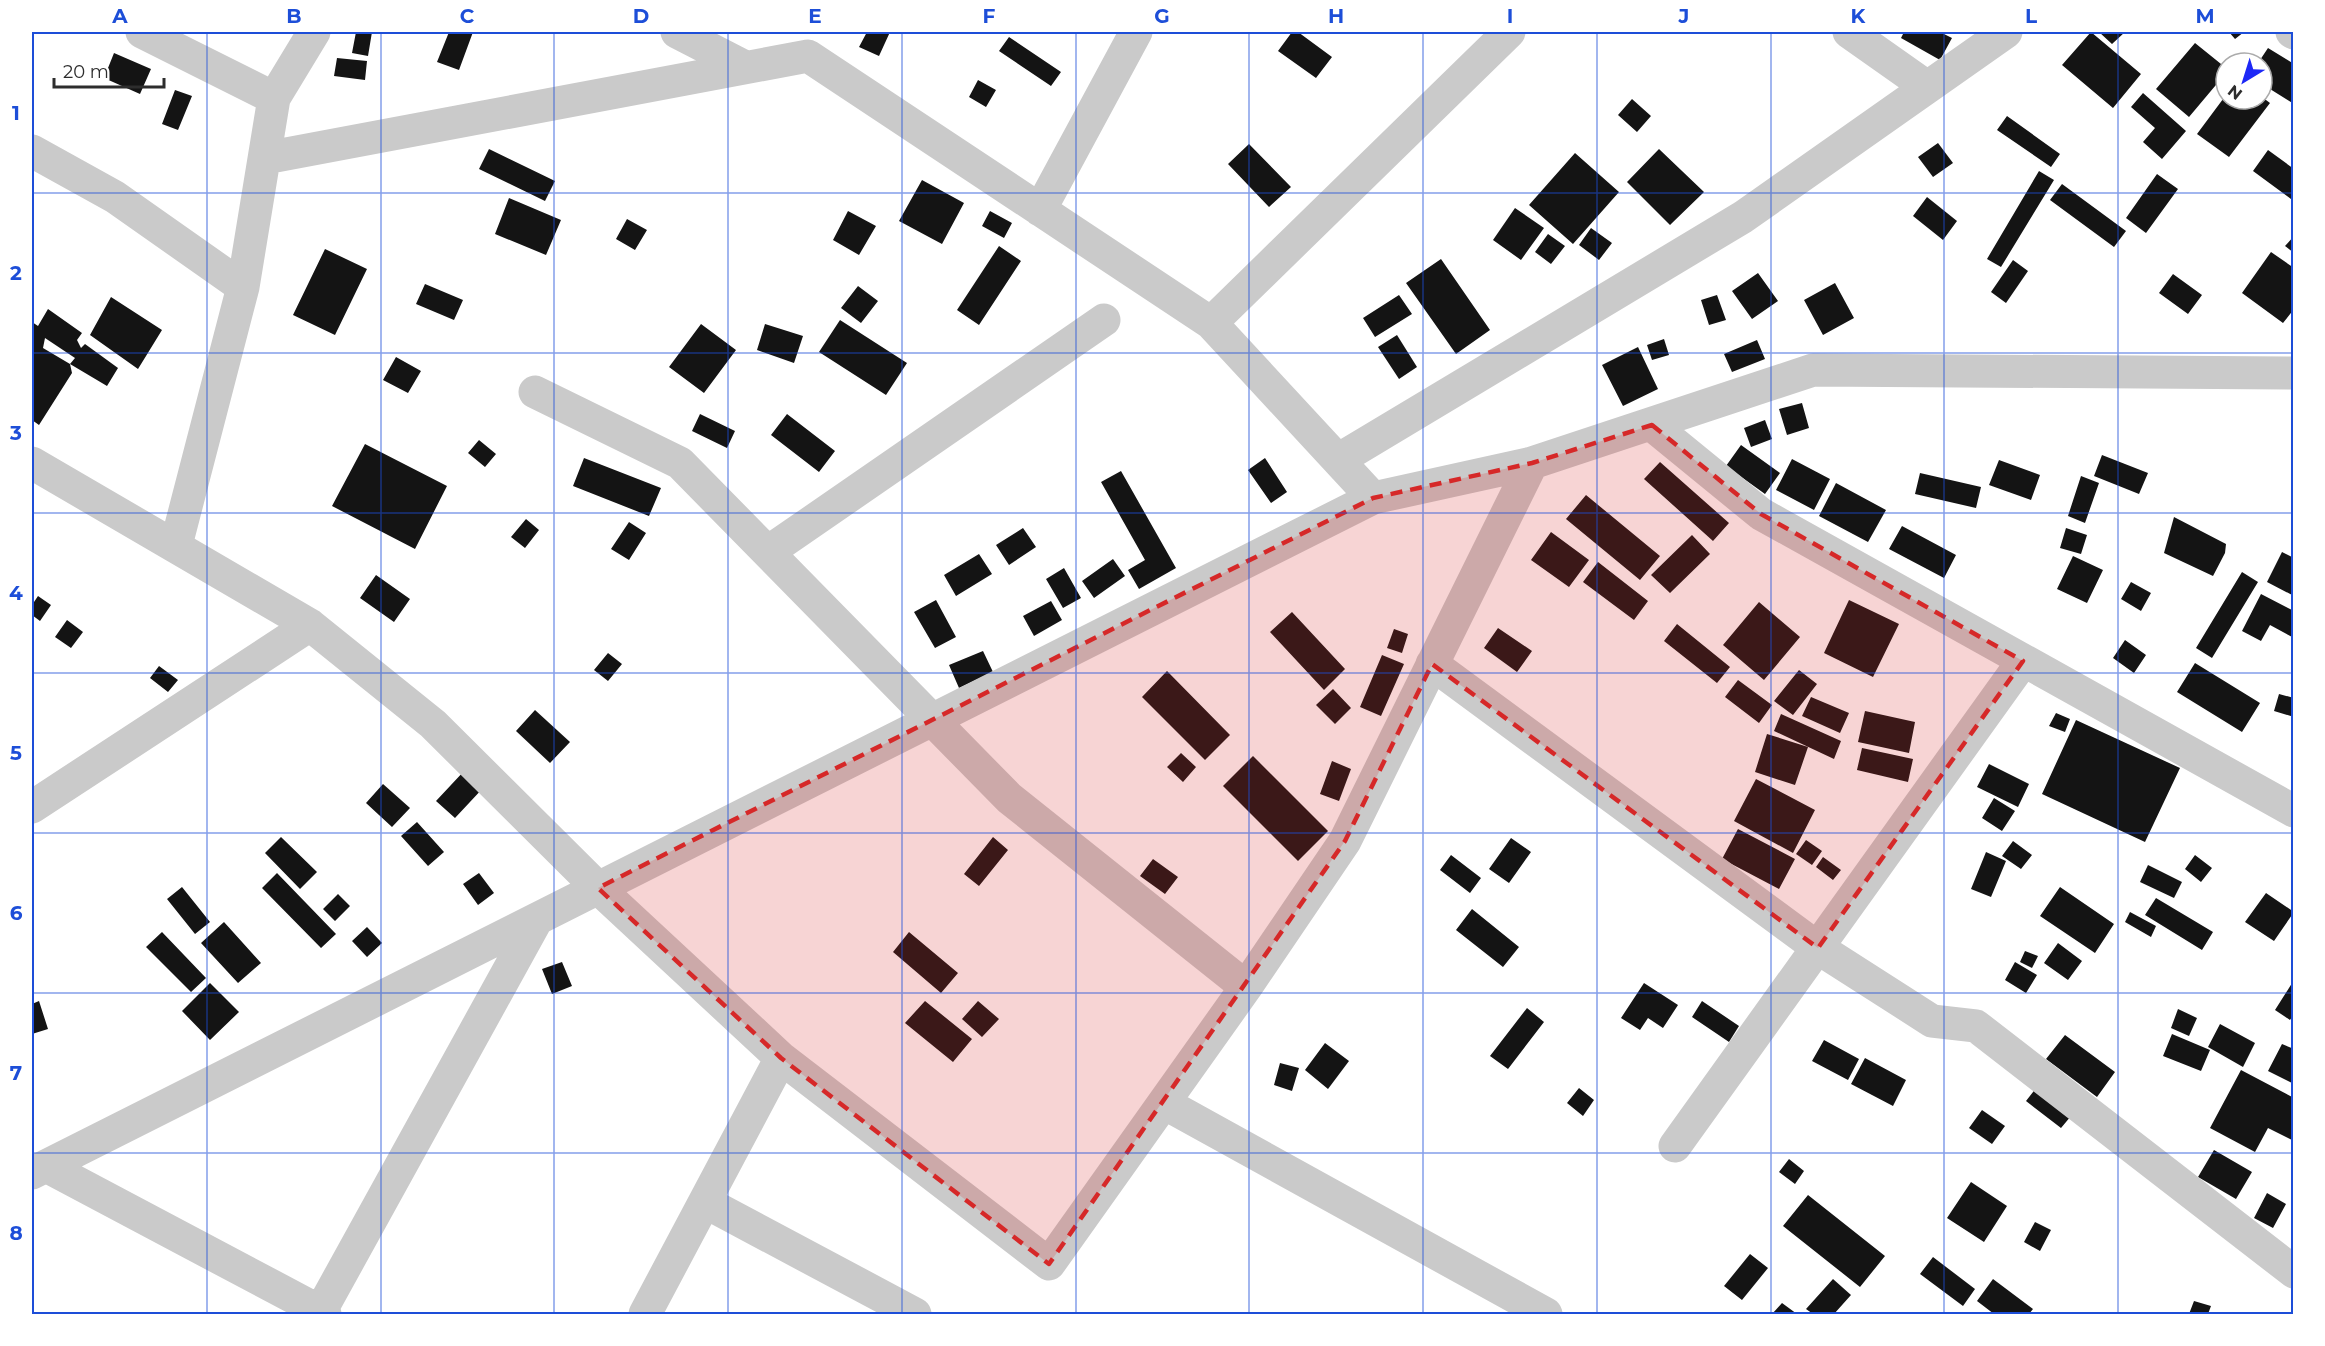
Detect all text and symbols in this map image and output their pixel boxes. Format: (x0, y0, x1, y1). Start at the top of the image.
text: A (111, 4, 128, 28)
text: B (286, 4, 302, 28)
text: C (460, 4, 475, 28)
text: D (633, 4, 649, 28)
text: E (808, 4, 822, 28)
text: F (983, 4, 996, 28)
text: G (1154, 4, 1170, 28)
text: H (1328, 4, 1344, 28)
text: I (1507, 4, 1513, 28)
text: J (1678, 4, 1689, 28)
text: K (1851, 4, 1867, 28)
text: L (2025, 4, 2037, 28)
text: M (2195, 4, 2215, 28)
scale bar (54, 51, 164, 89)
north arrow (2214, 51, 2274, 111)
text: 20 m (63, 61, 109, 83)
text: N (2224, 81, 2246, 104)
text: 1 (12, 101, 20, 125)
text: 2 (10, 261, 22, 285)
text: 3 (9, 421, 22, 445)
text: 4 (9, 581, 23, 605)
text: 5 (10, 741, 22, 765)
text: 6 (10, 901, 23, 925)
text: 7 (10, 1061, 22, 1085)
text: 8 (9, 1221, 23, 1245)

